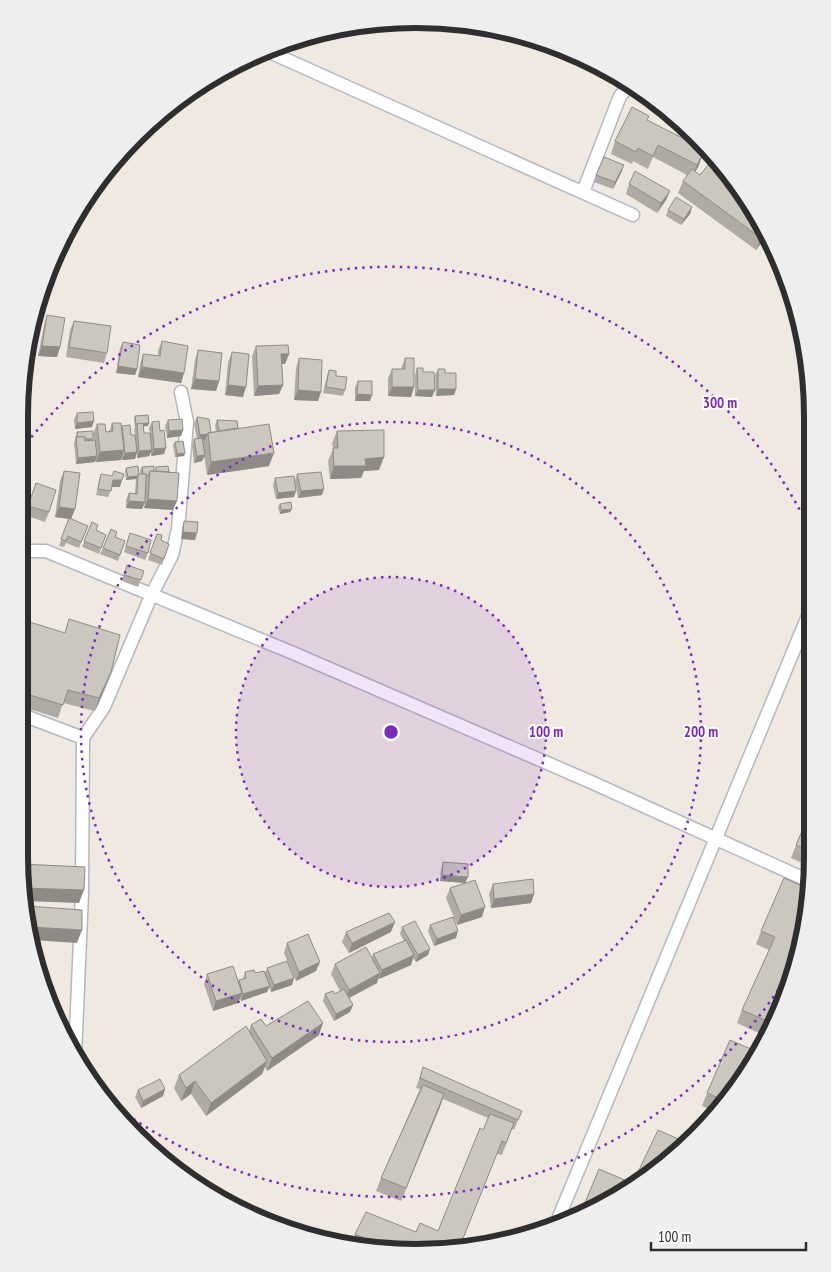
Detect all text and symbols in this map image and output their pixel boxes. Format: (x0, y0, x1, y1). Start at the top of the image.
text: 300 m (703, 393, 737, 412)
text: 100 m (529, 722, 563, 741)
text: 200 m (684, 722, 718, 741)
centre of rings (382, 723, 400, 741)
scale bar (651, 1220, 806, 1252)
text: 100 m (658, 1227, 691, 1246)

